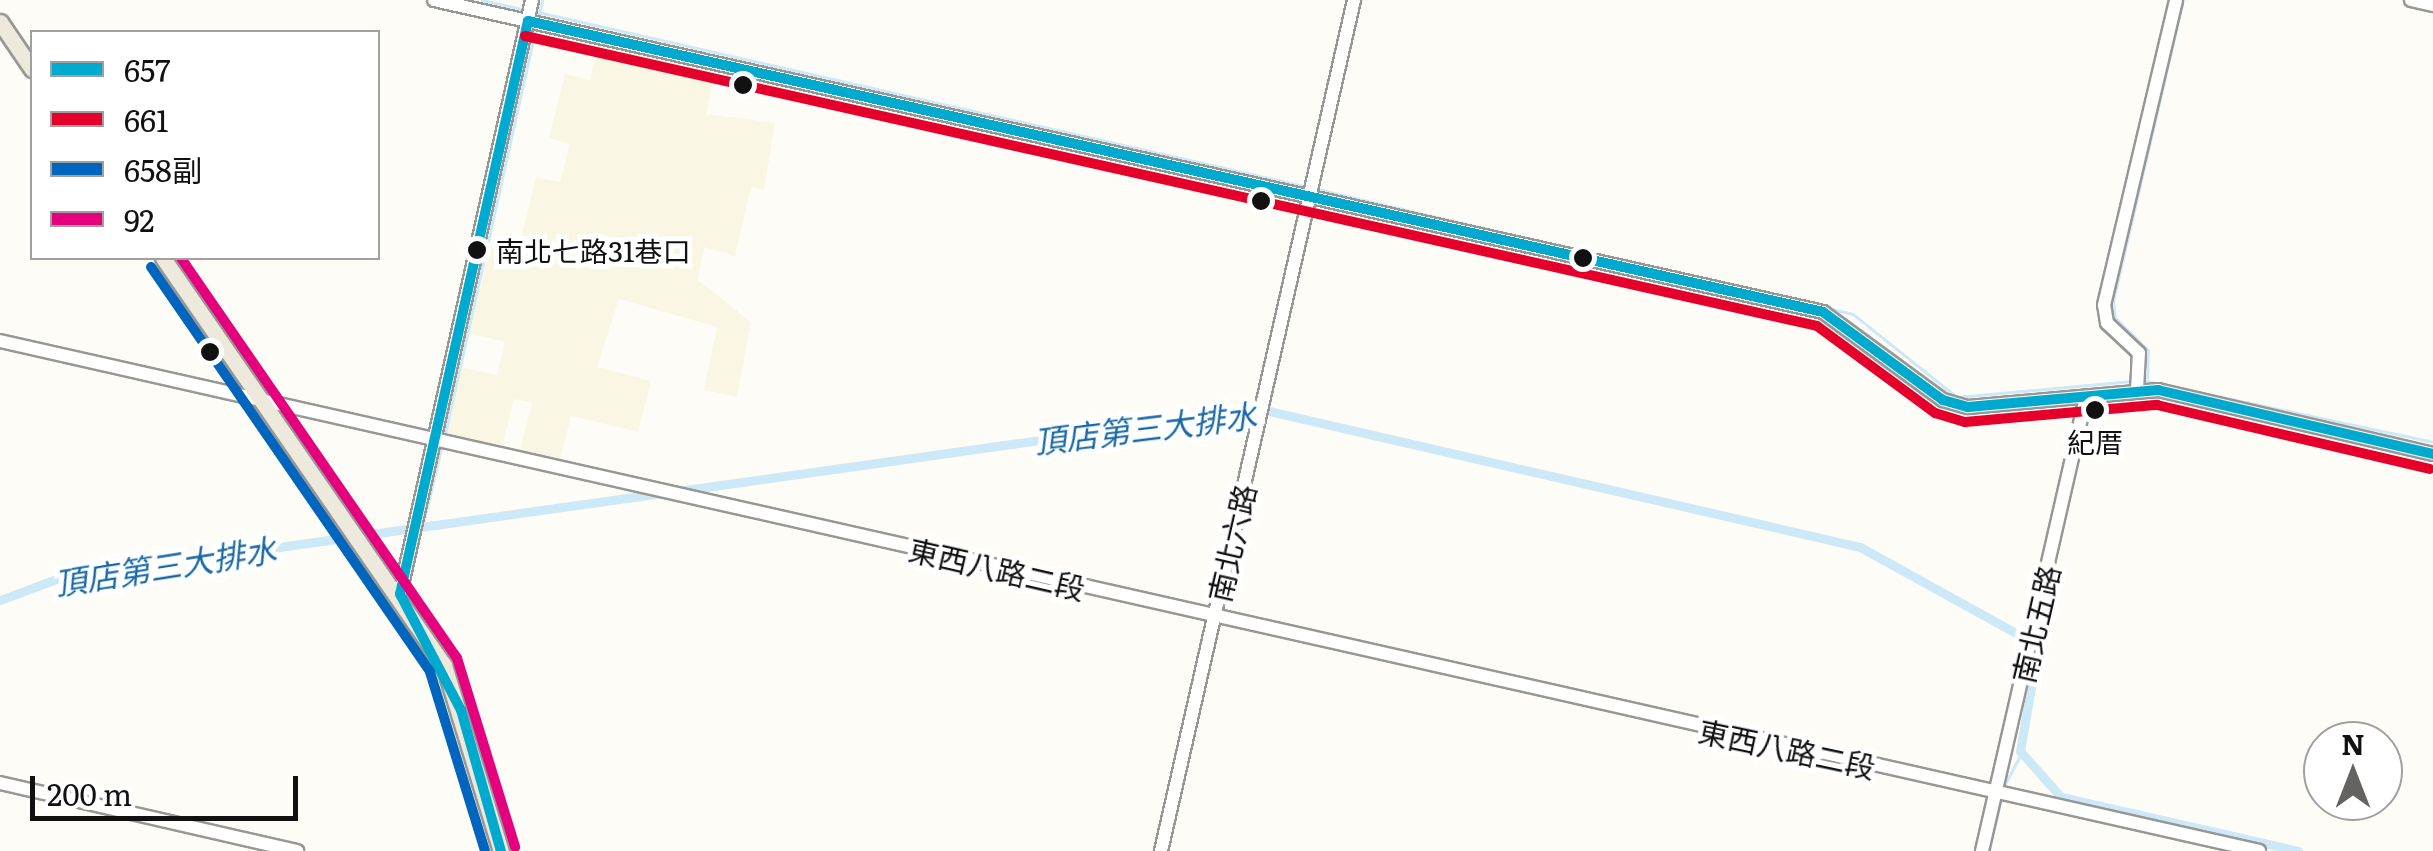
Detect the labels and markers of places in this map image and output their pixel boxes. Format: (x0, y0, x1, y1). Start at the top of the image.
unlabelled marker (733, 75, 753, 95)
unlabelled marker (1251, 191, 1271, 211)
place label: 南北七路31巷口 (496, 233, 691, 267)
marker: 南北七路31巷口 (467, 240, 487, 260)
unlabelled marker (1573, 248, 1593, 268)
unlabelled marker (200, 342, 220, 362)
marker: 紀厝 (2085, 400, 2105, 420)
place label: 紀厝 (2067, 424, 2123, 458)

